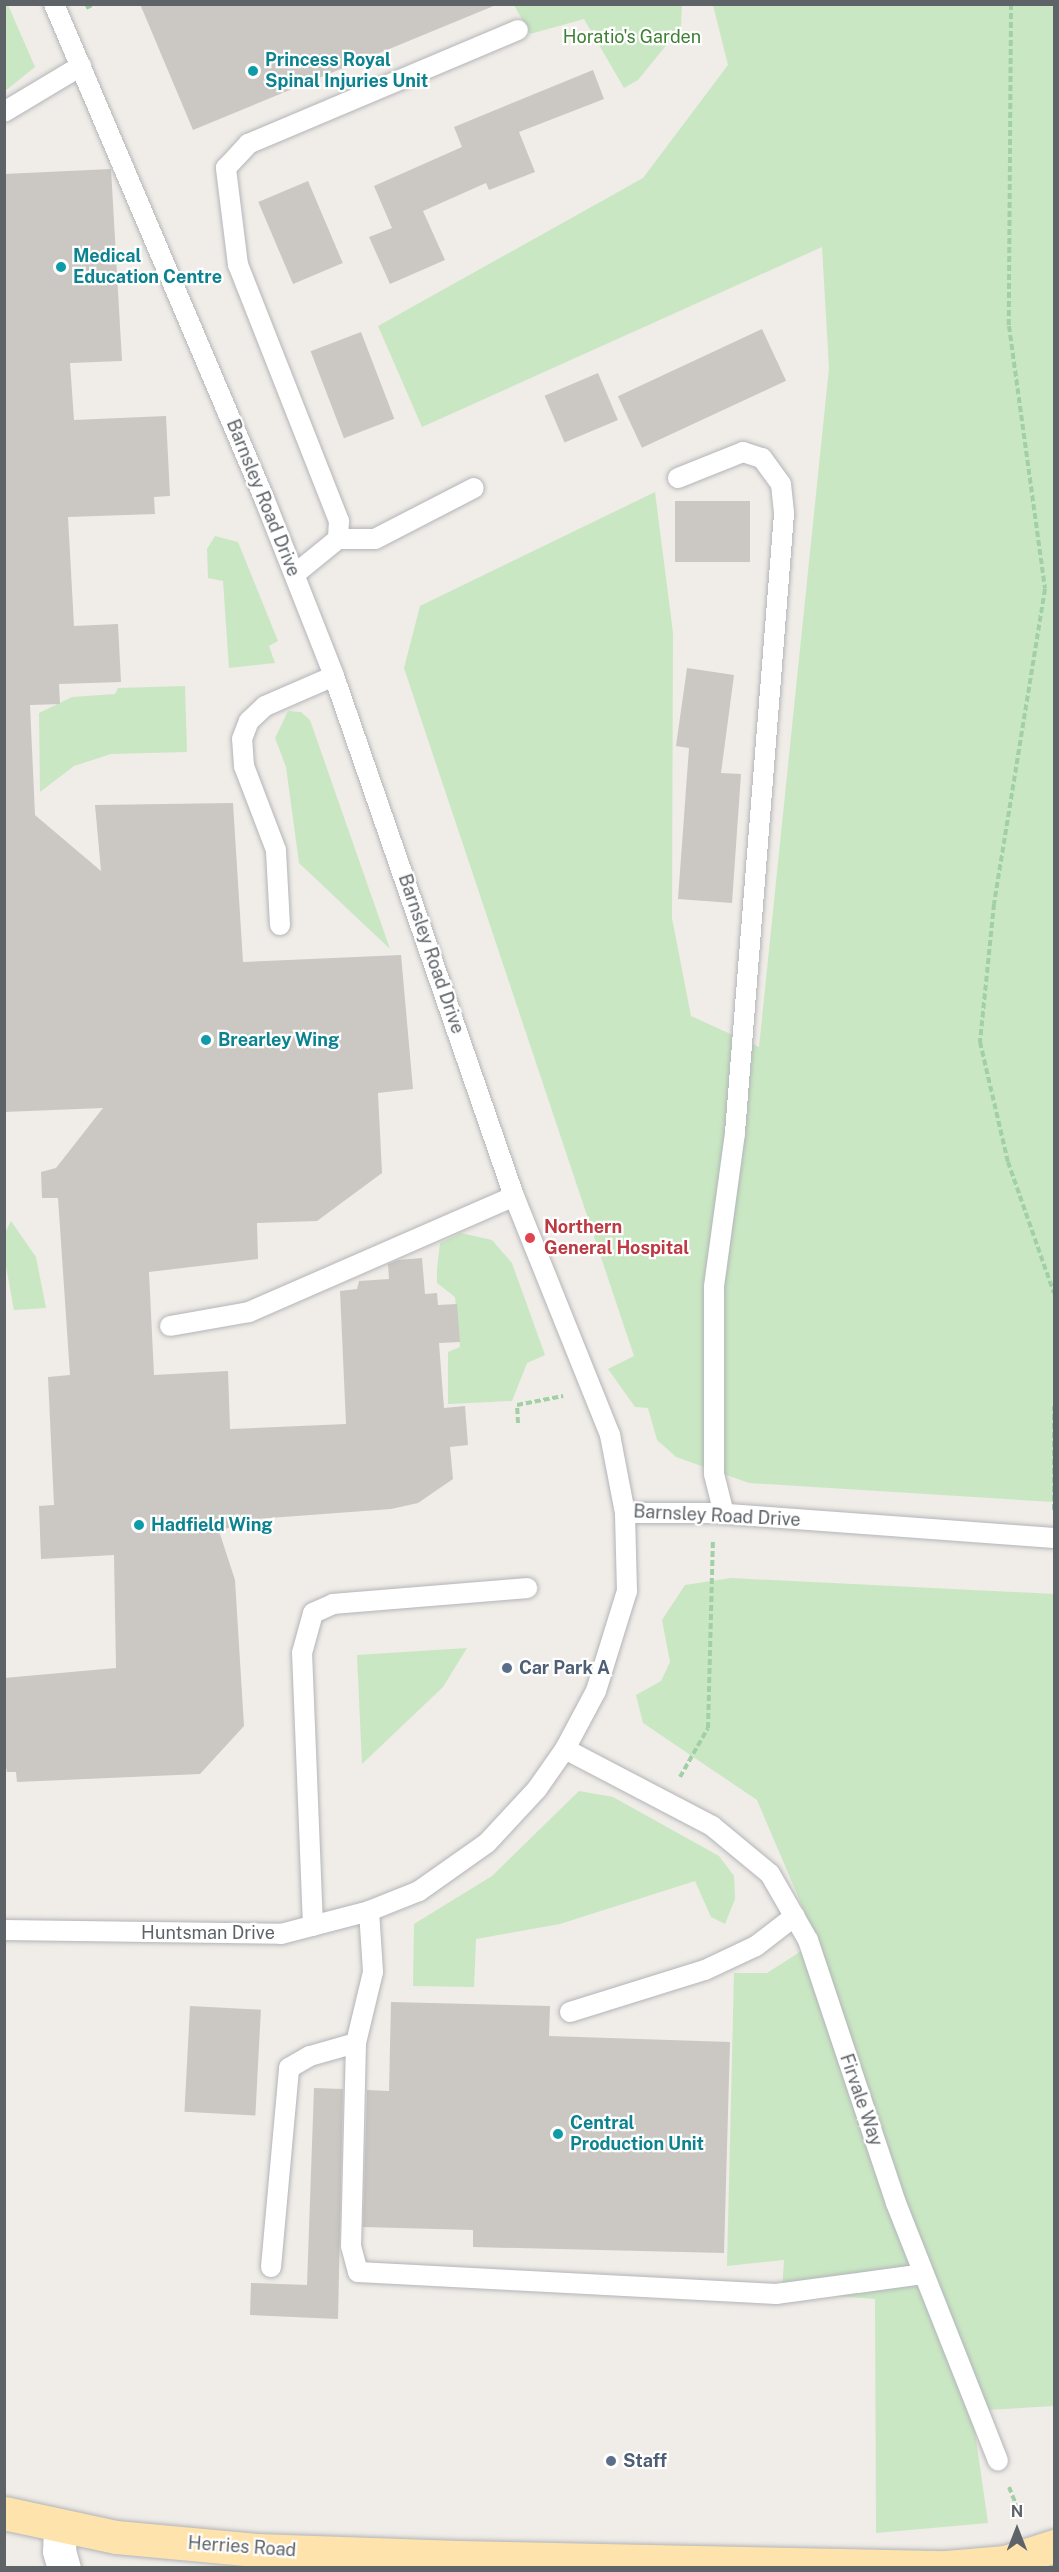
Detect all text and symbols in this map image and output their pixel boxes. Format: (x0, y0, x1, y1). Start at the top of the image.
park label: Horatio's Garden (563, 26, 701, 48)
place label: Princess Royal Spinal Injuries Unit (265, 50, 428, 92)
marker: Princess Royal Spinal Injuries Unit (246, 64, 260, 78)
place label: Medical Education Centre (73, 246, 222, 288)
marker: Medical Education Centre (54, 260, 68, 274)
street label: Barnsley Road Drive (222, 416, 304, 580)
street label: Barnsley Road Drive (394, 871, 468, 1037)
place label: Brearley Wing (218, 1029, 340, 1051)
marker: Brearley Wing (199, 1033, 213, 1047)
place label: Northern General Hospital (544, 1217, 689, 1260)
marker: Northern General Hospital (521, 1229, 539, 1247)
street label: Barnsley Road Drive (633, 1501, 801, 1531)
place label: Hadfield Wing (151, 1514, 273, 1536)
marker: Hadfield Wing (132, 1518, 146, 1532)
place label: Car Park A (519, 1657, 610, 1679)
marker: Car Park A (500, 1661, 514, 1675)
street label: Huntsman Drive (141, 1922, 275, 1944)
street label: Firvale Way (835, 2051, 887, 2149)
place label: Central Production Unit (570, 2113, 704, 2156)
marker: Central Production Unit (551, 2127, 565, 2141)
place label: Staff (623, 2450, 667, 2472)
marker: Staff (604, 2454, 618, 2468)
north arrow (987, 2500, 1047, 2560)
text: N (1011, 2502, 1023, 2521)
street label: Herries Road (187, 2532, 297, 2562)

